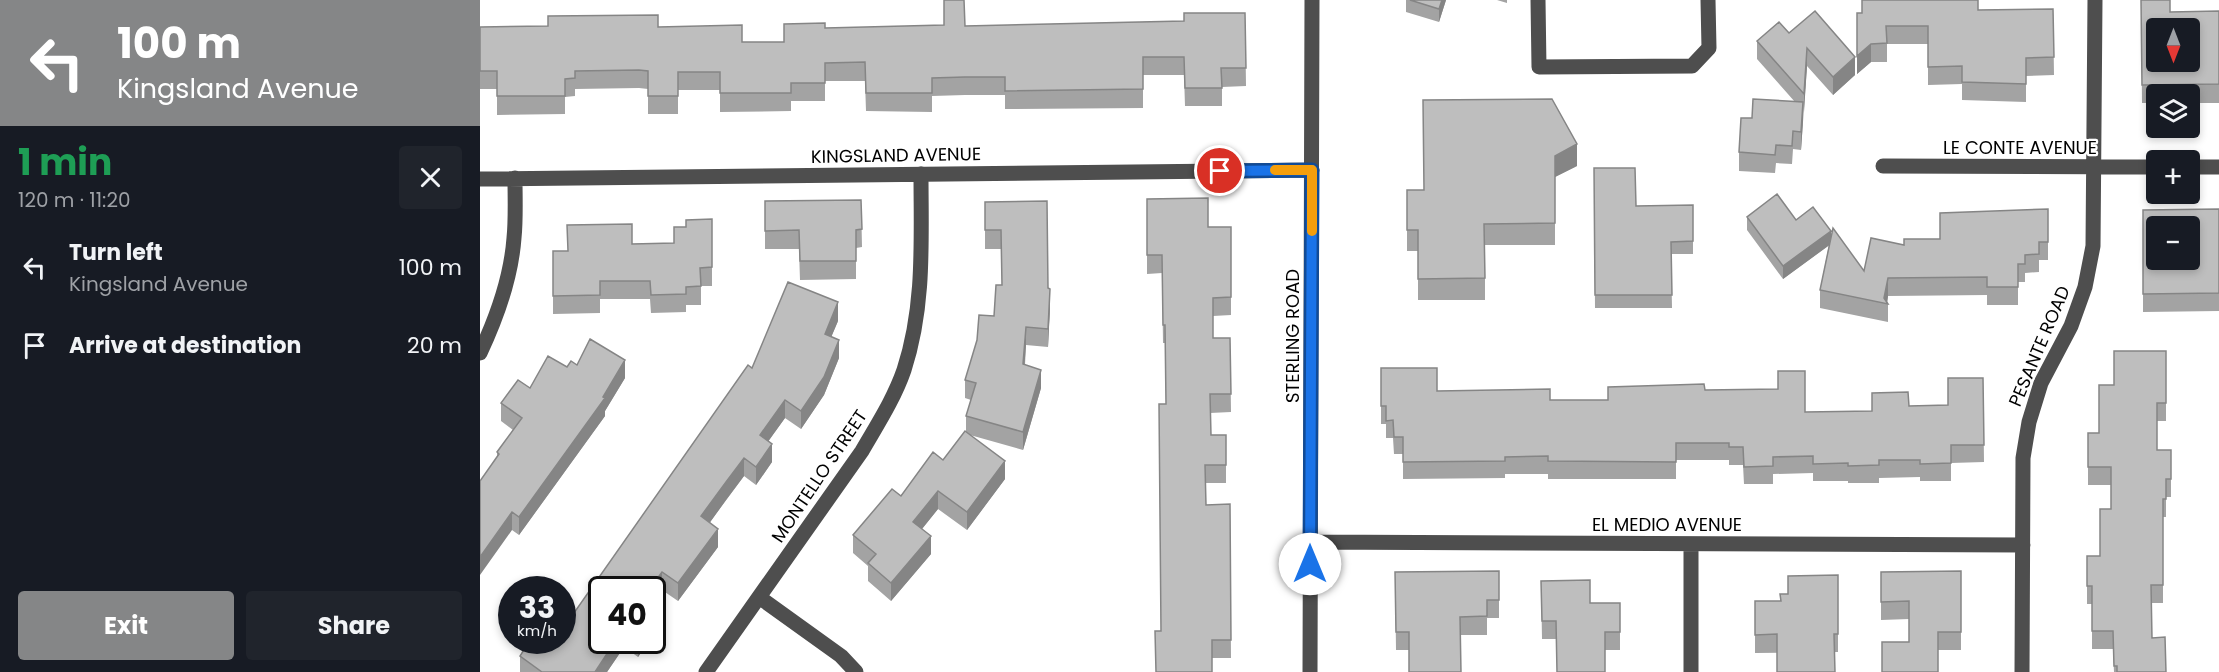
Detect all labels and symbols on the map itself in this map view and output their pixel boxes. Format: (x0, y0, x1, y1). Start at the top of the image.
north arrow (2146, 18, 2200, 72)
street label: LE CONTE AVENUE (1943, 135, 2097, 160)
street label: KINGSLAND AVENUE (811, 141, 981, 169)
pin (1194, 145, 1245, 196)
street label: STERLING ROAD (1280, 269, 1305, 403)
street label: PESANTE ROAD (2002, 282, 2076, 410)
street label: MONTELLO STREET (765, 404, 873, 547)
street label: EL MEDIO AVENUE (1592, 512, 1742, 537)
position arrow (1278, 532, 1342, 596)
speed limit sign: 40 (588, 576, 666, 654)

